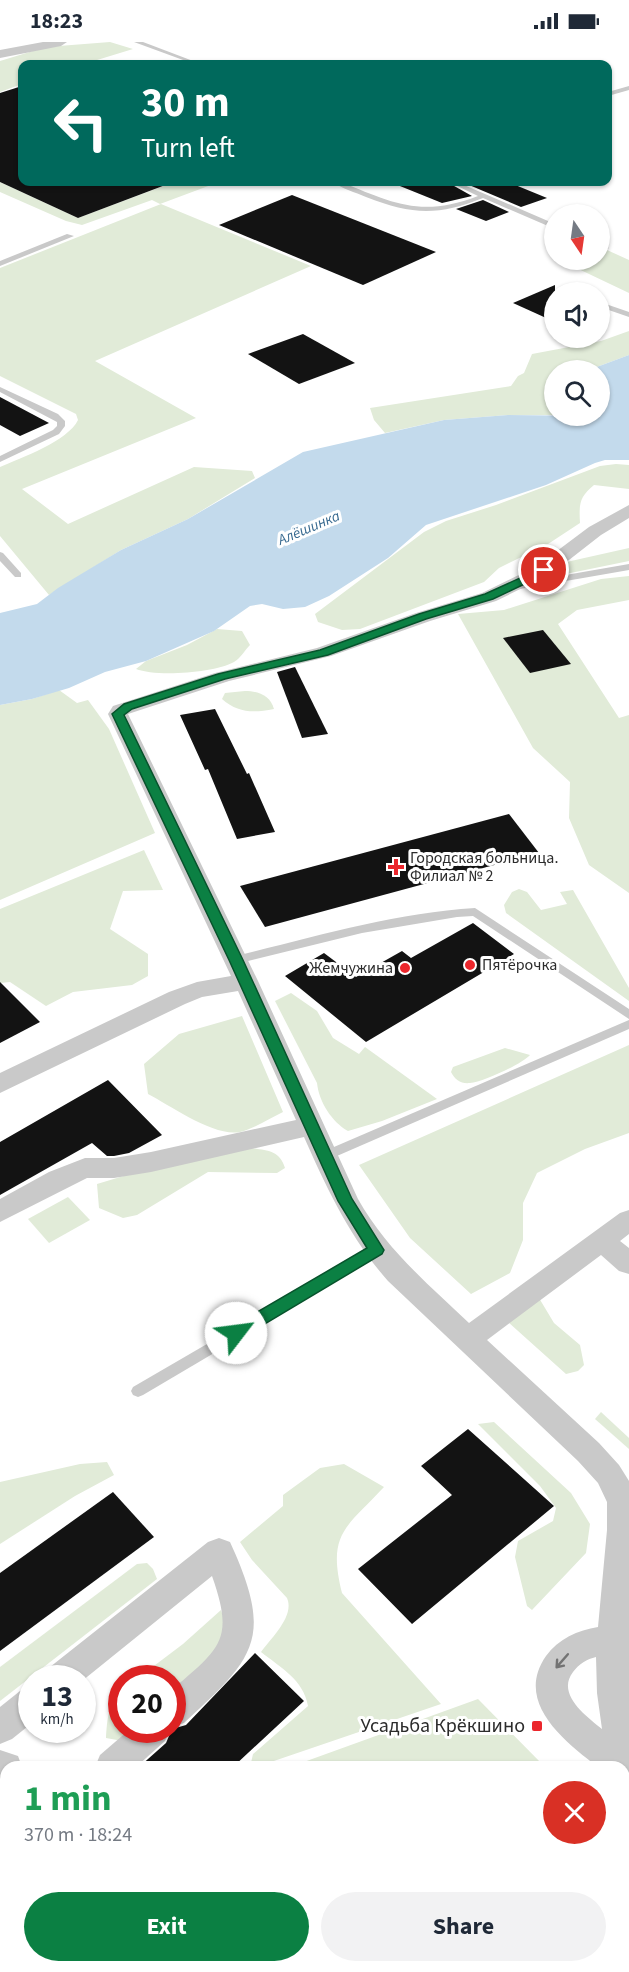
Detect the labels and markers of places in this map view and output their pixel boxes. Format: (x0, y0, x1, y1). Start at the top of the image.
pin (518, 544, 569, 595)
place label: Городская больница. Филиал № 2 (410, 847, 558, 887)
marker: Городская больница. Филиал № 2 (387, 858, 405, 876)
place label: Пятёрочка (482, 954, 557, 976)
place label: Жемчужина (309, 957, 393, 979)
marker: Пятёрочка (463, 958, 477, 972)
marker: Жемчужина (398, 961, 412, 975)
place label: Усадьба Крёкшино (360, 1712, 525, 1740)
marker: Усадьба Крёкшино (530, 1719, 544, 1733)

